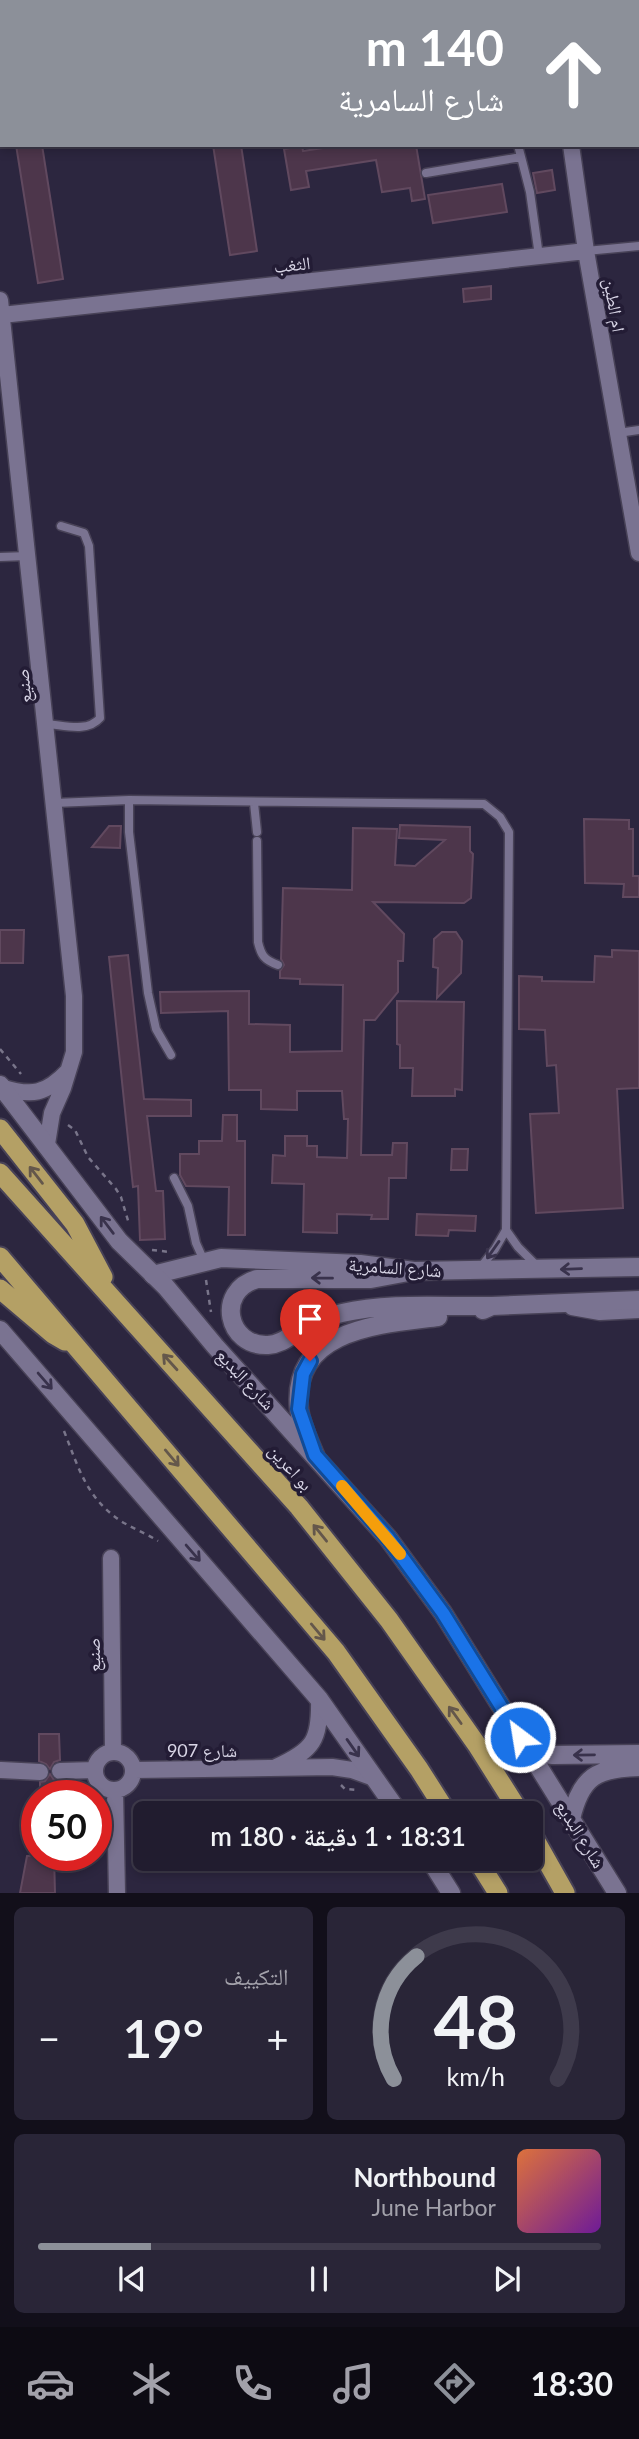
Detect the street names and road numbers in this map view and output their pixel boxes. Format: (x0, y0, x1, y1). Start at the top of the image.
street label: الثغب (273, 251, 311, 277)
street label: ام الطين (597, 276, 631, 334)
street label: صنيع (10, 667, 38, 704)
street label: شارع السامرية (348, 1253, 442, 1282)
street label: شارع البديع (211, 1344, 280, 1415)
street label: بو اعرين (264, 1439, 318, 1496)
street label: صنيع (82, 1638, 106, 1672)
street label: شارع 907 (167, 1739, 237, 1762)
street label: شارع البديع (550, 1796, 610, 1873)

